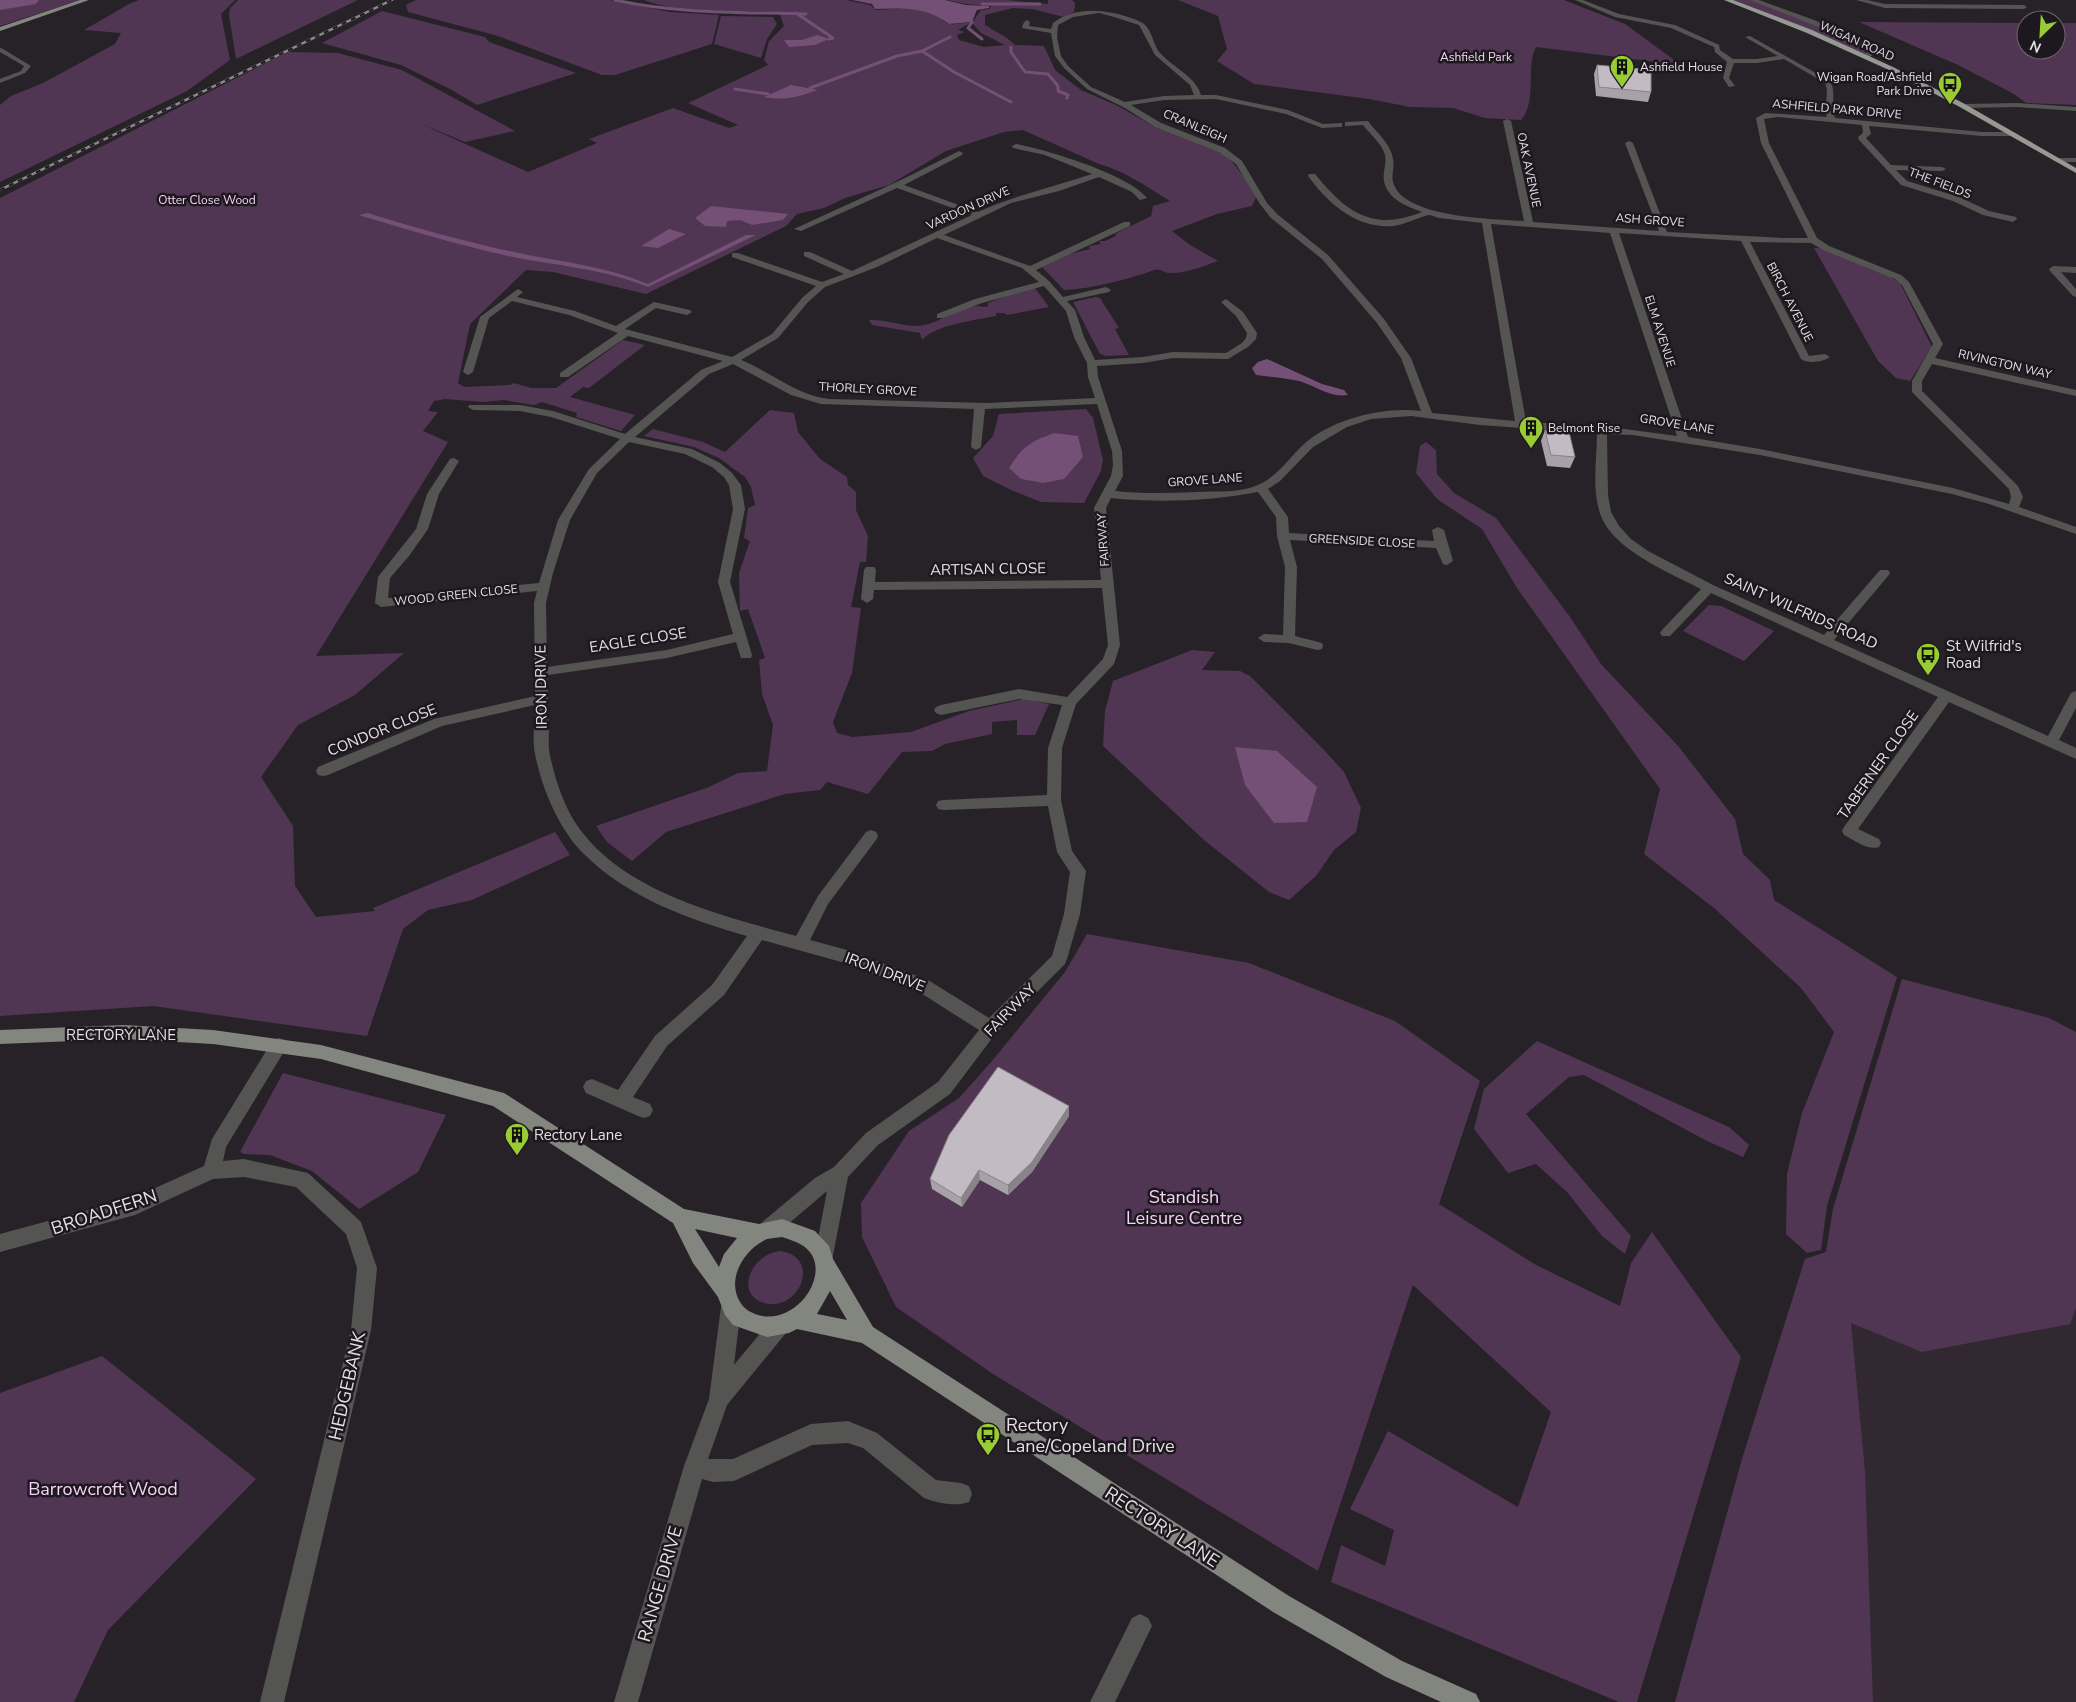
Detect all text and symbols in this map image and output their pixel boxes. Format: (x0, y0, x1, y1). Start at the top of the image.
north arrow (2016, 10, 2066, 60)
street label: WIGAN ROAD (1817, 17, 1897, 65)
text: N (2027, 36, 2044, 57)
park label: Ashfield Park (1440, 49, 1513, 65)
building icon: Ashfield House (1609, 54, 1635, 88)
place label: Ashfield House (1640, 59, 1723, 75)
place label: Wigan Road/Ashfield Park Drive (1817, 69, 1932, 99)
bus stop icon: Wigan Road/Ashfield Park Drive (1937, 71, 1963, 105)
street label: ASHFIELD PARK DRIVE (1772, 95, 1902, 123)
street label: CRANLEIGH (1161, 105, 1229, 147)
street label: OAK AVENUE (1513, 131, 1545, 209)
street label: THE FIELDS (1906, 164, 1974, 202)
street label: VARDON DRIVE (923, 182, 1012, 234)
park label: Otter Close Wood (158, 192, 256, 208)
street label: ASH GROVE (1615, 210, 1685, 230)
street label: BIRCH AVENUE (1763, 259, 1817, 345)
street label: ELM AVENUE (1641, 293, 1679, 369)
street label: RIVINGTON WAY (1957, 345, 2054, 383)
street label: THORLEY GROVE (819, 378, 917, 400)
street label: GROVE LANE (1639, 410, 1715, 438)
building icon: Belmont Rise (1518, 415, 1544, 449)
place label: Belmont Rise (1548, 420, 1620, 436)
street label: GROVE LANE (1167, 469, 1243, 491)
street label: FAIRWAY (1093, 512, 1113, 567)
street label: GREENSIDE CLOSE (1308, 530, 1416, 552)
street label: ARTISAN CLOSE (930, 558, 1046, 580)
street label: SAINT WILFRIDS ROAD (1721, 568, 1881, 654)
street label: WOOD GREEN CLOSE (394, 581, 518, 609)
street label: EAGLE CLOSE (588, 622, 688, 658)
place label: St Wilfrid's Road (1946, 636, 2022, 673)
bus stop icon: St Wilfrid's Road (1915, 642, 1941, 676)
street label: IRON DRIVE (530, 645, 552, 729)
street label: CONDOR CLOSE (324, 699, 440, 761)
street label: TABERNER CLOSE (1833, 707, 1923, 823)
street label: IRON DRIVE (842, 948, 928, 996)
street label: FAIRWAY (980, 978, 1041, 1041)
street label: RECTORY LANE (66, 1025, 176, 1045)
building icon: Rectory Lane (504, 1122, 530, 1156)
place label: Rectory Lane (534, 1125, 622, 1145)
street label: BROADFERN (48, 1184, 160, 1240)
park label: Standish Leisure Centre (1126, 1185, 1242, 1230)
street label: HEDGEBANK (323, 1329, 371, 1443)
place label: Rectory Lane/Copeland Drive (1006, 1413, 1175, 1458)
bus stop icon: Rectory Lane/Copeland Drive (975, 1422, 1001, 1456)
park label: Barrowcroft Wood (28, 1477, 178, 1501)
street label: RECTORY LANE (1100, 1481, 1224, 1573)
street label: RANGE DRIVE (632, 1523, 688, 1645)

